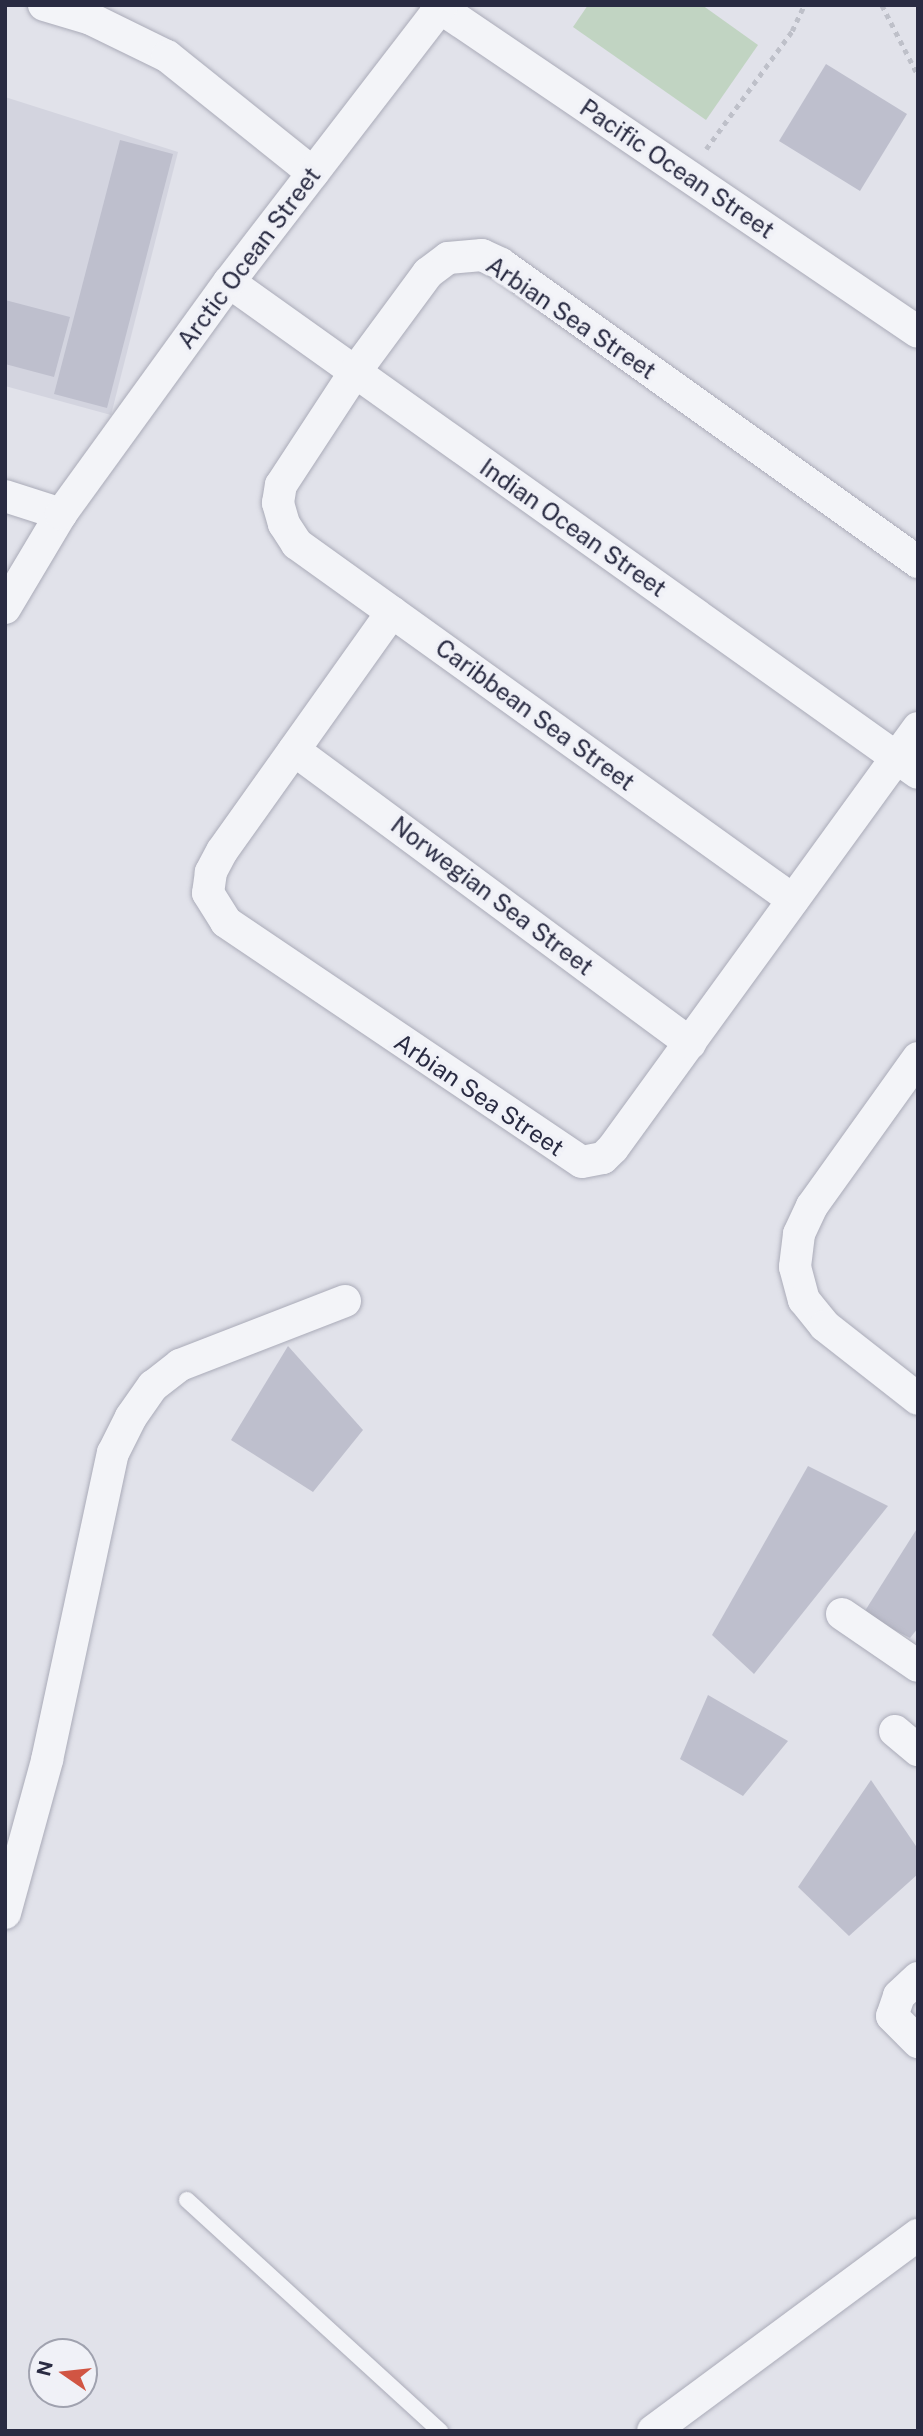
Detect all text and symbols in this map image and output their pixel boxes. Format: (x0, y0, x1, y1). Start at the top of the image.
street label: Pacific Ocean Street (574, 93, 780, 245)
street label: Arctic Ocean Street (171, 162, 327, 354)
street label: Arbian Sea Street (481, 251, 661, 385)
street label: Indian Ocean Street (474, 453, 672, 603)
street label: Caribbean Sea Street (430, 633, 640, 797)
street label: Norwegian Sea Street (385, 811, 599, 981)
street label: Arbian Sea Street (389, 1028, 569, 1162)
north arrow (28, 2338, 98, 2408)
text: N (32, 2359, 57, 2378)

